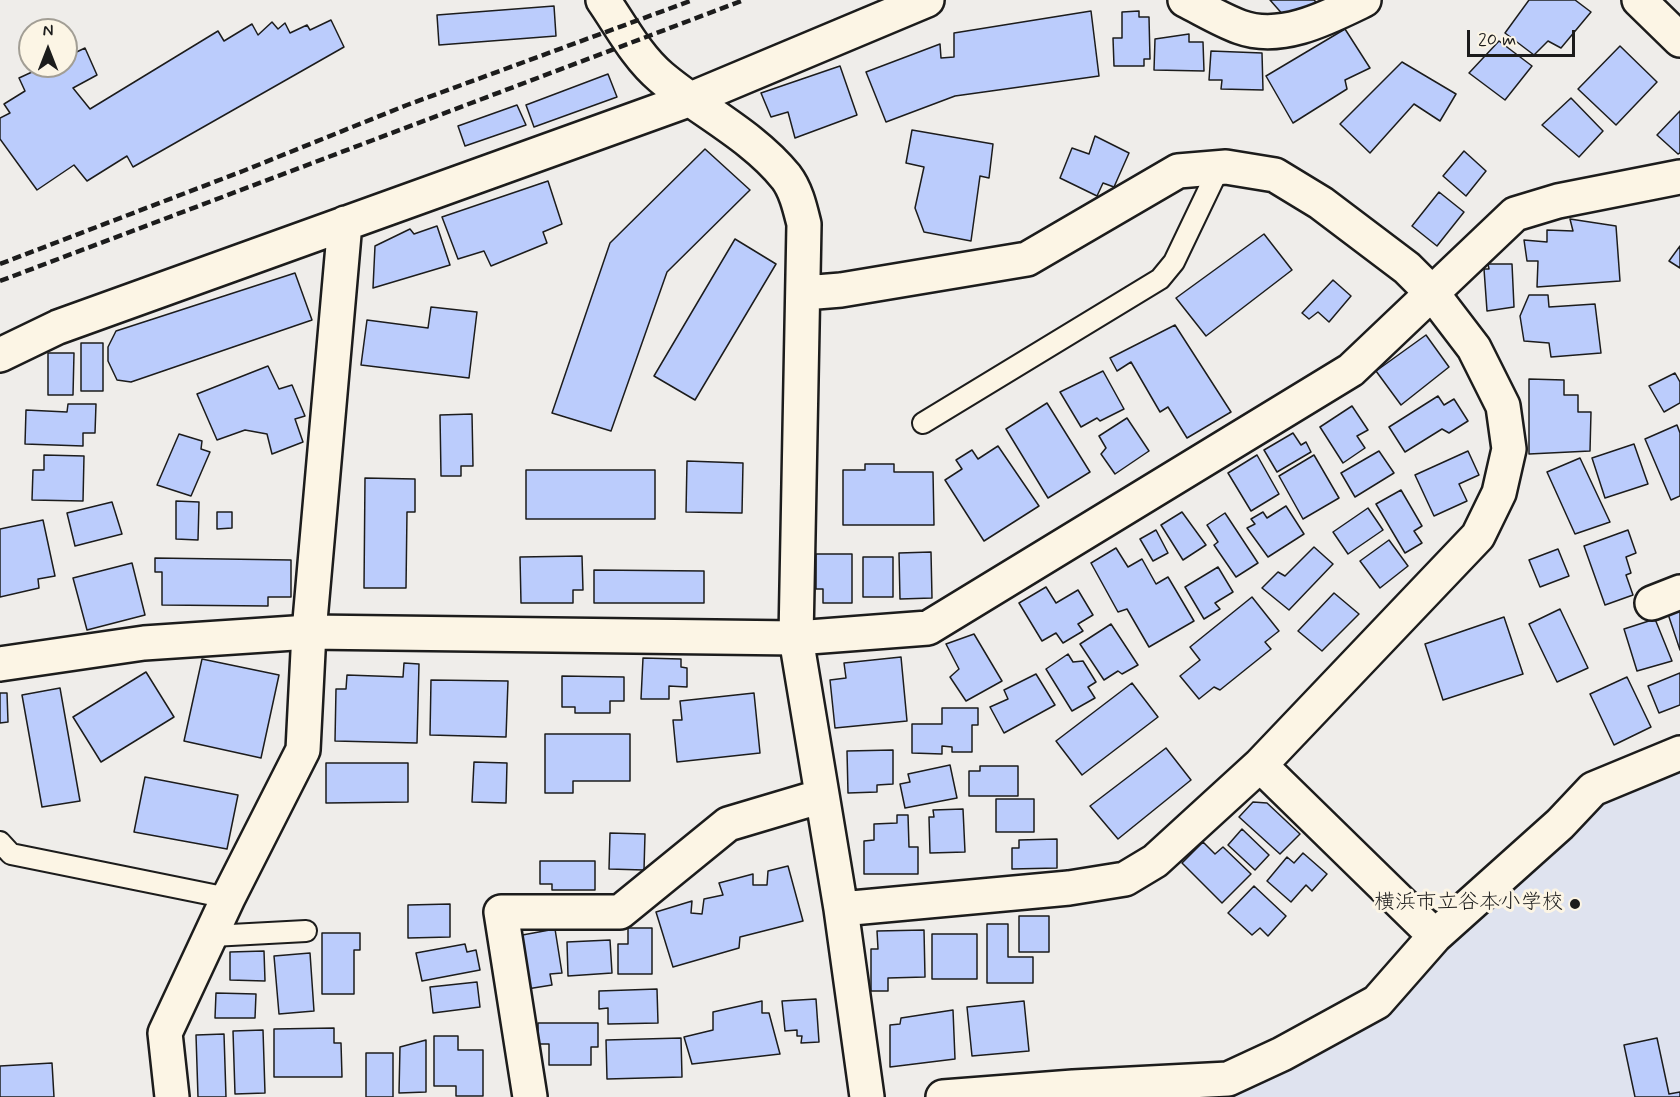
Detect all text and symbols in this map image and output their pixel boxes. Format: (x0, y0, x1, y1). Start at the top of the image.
north arrow (18, 18, 78, 78)
scale bar (1470, 18, 1578, 56)
text: N (43, 21, 53, 42)
text: 20 m (1478, 28, 1516, 52)
place label: 横浜市立谷本小学校 (1374, 891, 1563, 917)
marker: 横浜市立谷本小学校 (1568, 897, 1582, 911)

